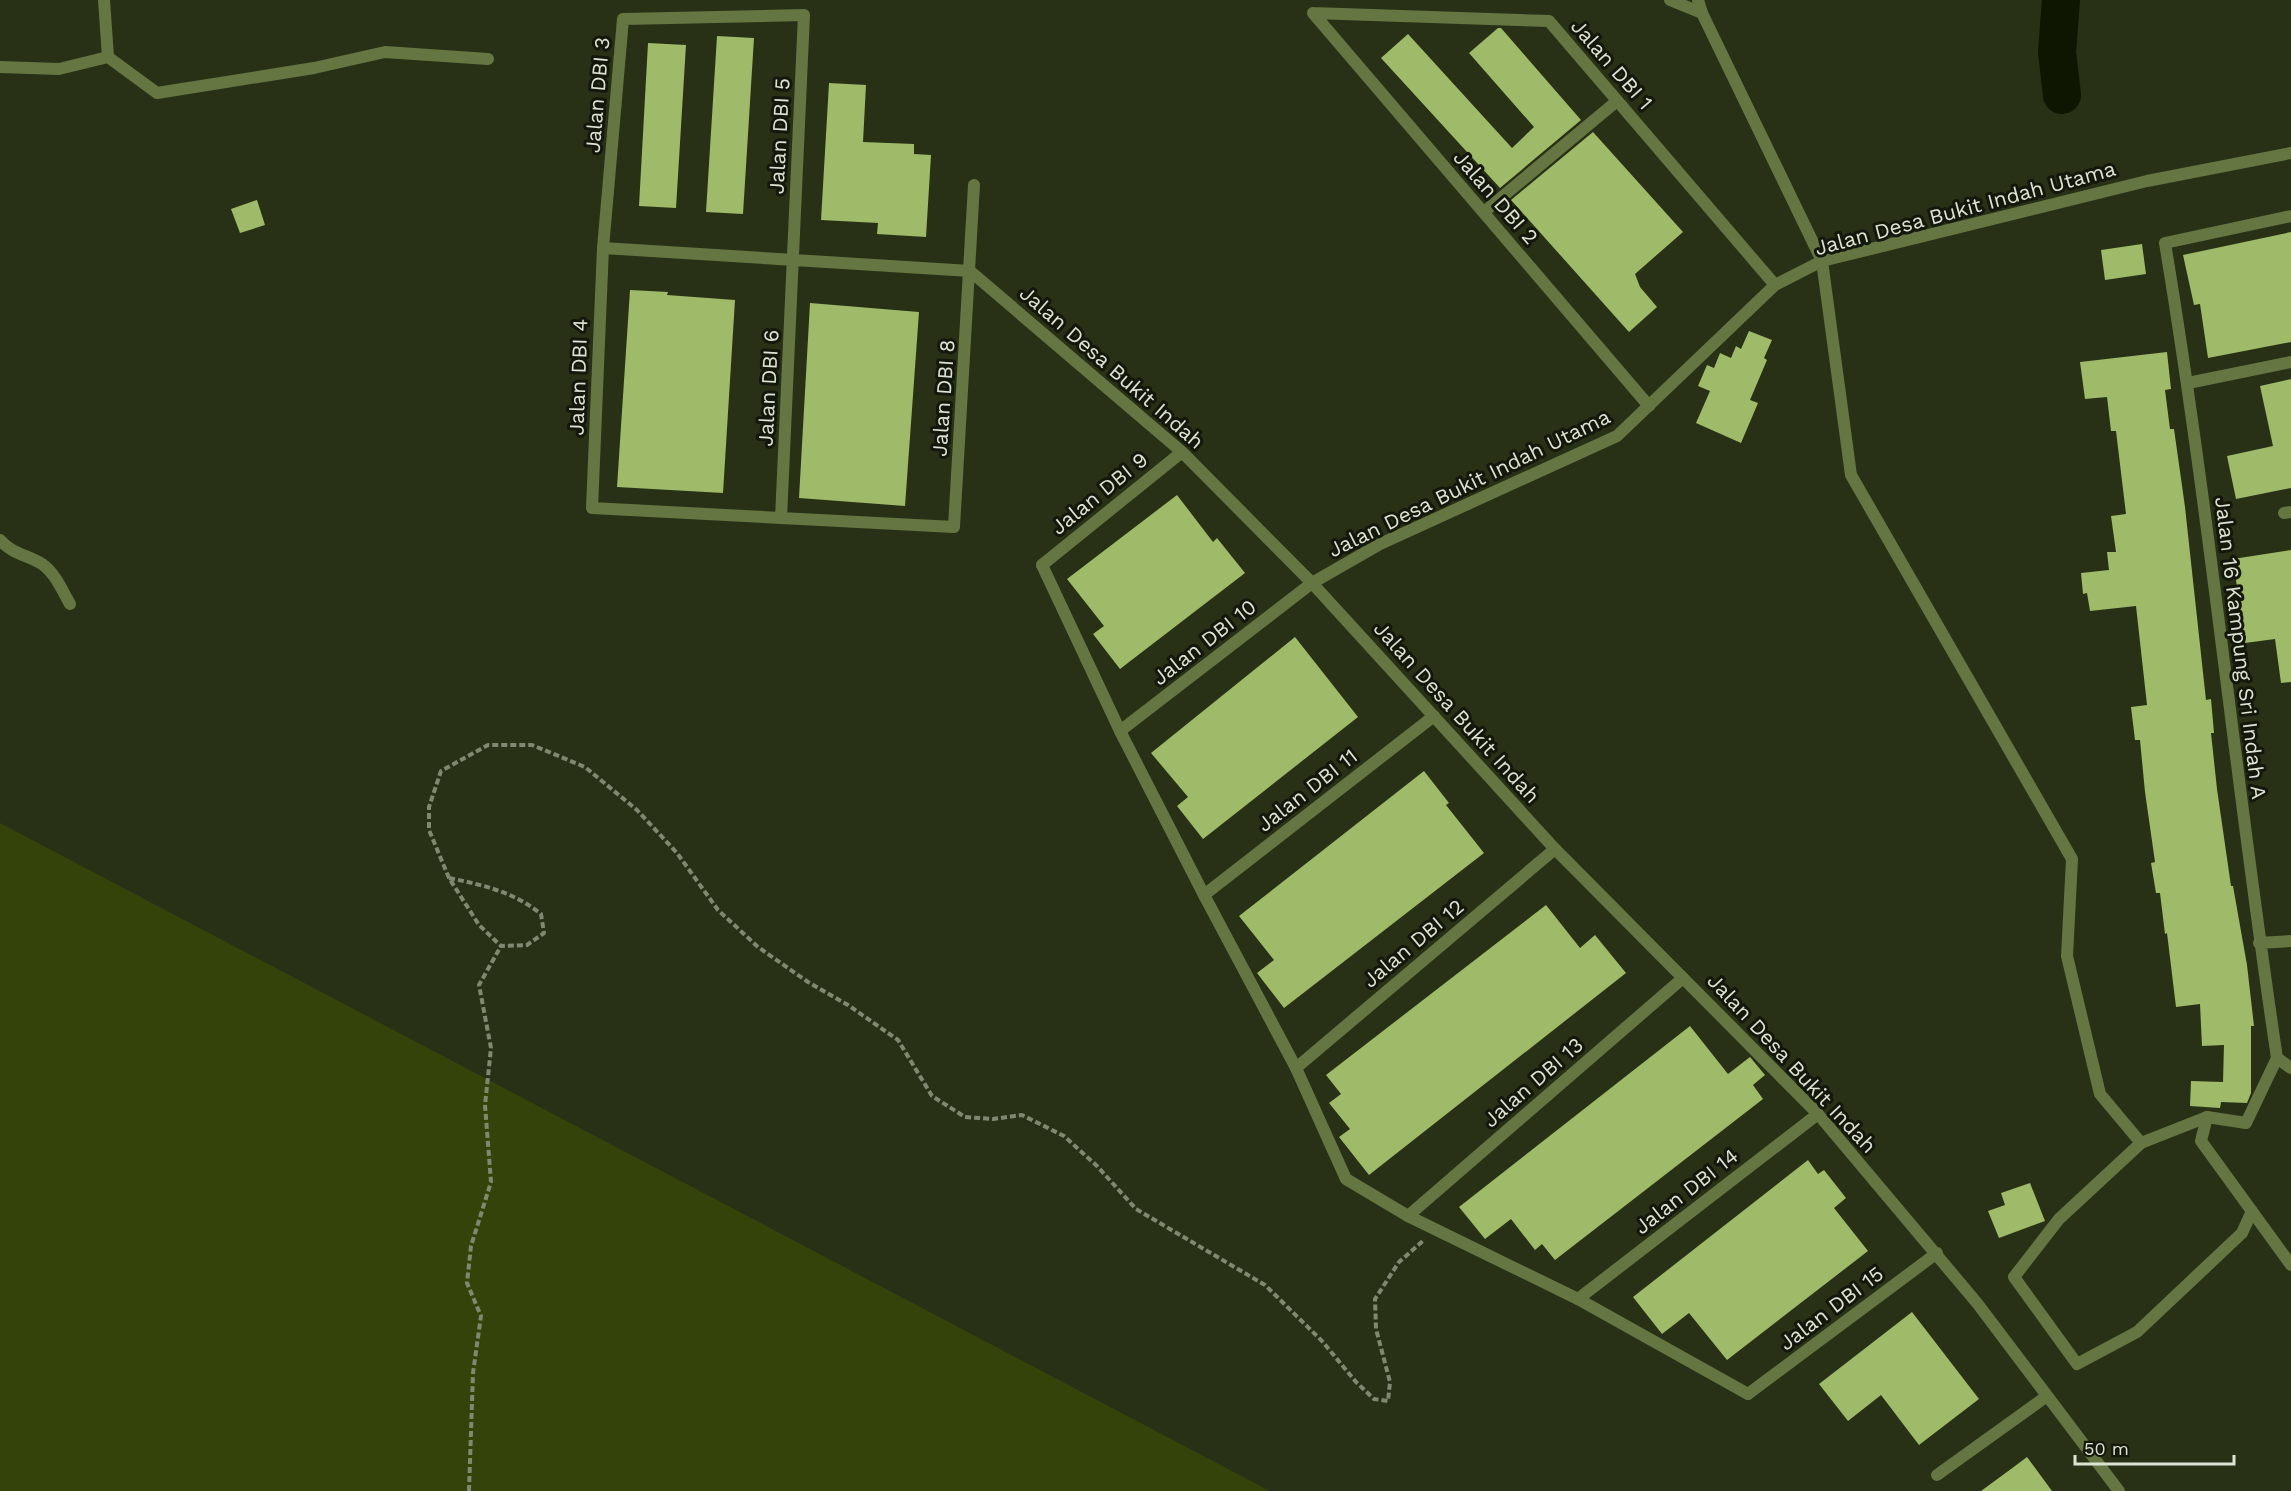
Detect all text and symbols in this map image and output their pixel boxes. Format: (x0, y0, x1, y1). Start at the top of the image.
street label: Jalan DBI 1 (1566, 14, 1658, 114)
street label: Jalan DBI 3 (579, 36, 615, 154)
street label: Jalan DBI 5 (763, 77, 795, 195)
street label: Jalan DBI 2 (1448, 145, 1544, 249)
street label: Jalan Desa Bukit Indah Utama (1812, 156, 2118, 260)
street label: Jalan Desa Bukit Indah (1015, 280, 1209, 454)
street label: Jalan DBI 4 (563, 318, 593, 436)
street label: Jalan DBI 6 (752, 329, 784, 447)
street label: Jalan DBI 8 (926, 339, 960, 457)
street label: Jalan Desa Bukit Indah Utama (1324, 404, 1614, 562)
street label: Jalan DBI 9 (1046, 446, 1152, 540)
street label: Jalan 16 Kampung Sri Indah A (2210, 495, 2272, 801)
street label: Jalan DBI 10 (1147, 594, 1261, 690)
street label: Jalan Desa Bukit Indah (1369, 616, 1545, 808)
street label: Jalan DBI 11 (1252, 743, 1362, 837)
street label: Jalan DBI 12 (1357, 894, 1469, 992)
street label: Jalan Desa Bukit Indah (1702, 968, 1882, 1158)
street label: Jalan DBI 13 (1478, 1032, 1588, 1132)
street label: Jalan DBI 14 (1629, 1143, 1743, 1239)
street label: Jalan DBI 15 (1774, 1261, 1888, 1355)
scale bar (2075, 1428, 2234, 1466)
text: 50 m (2084, 1438, 2129, 1459)

